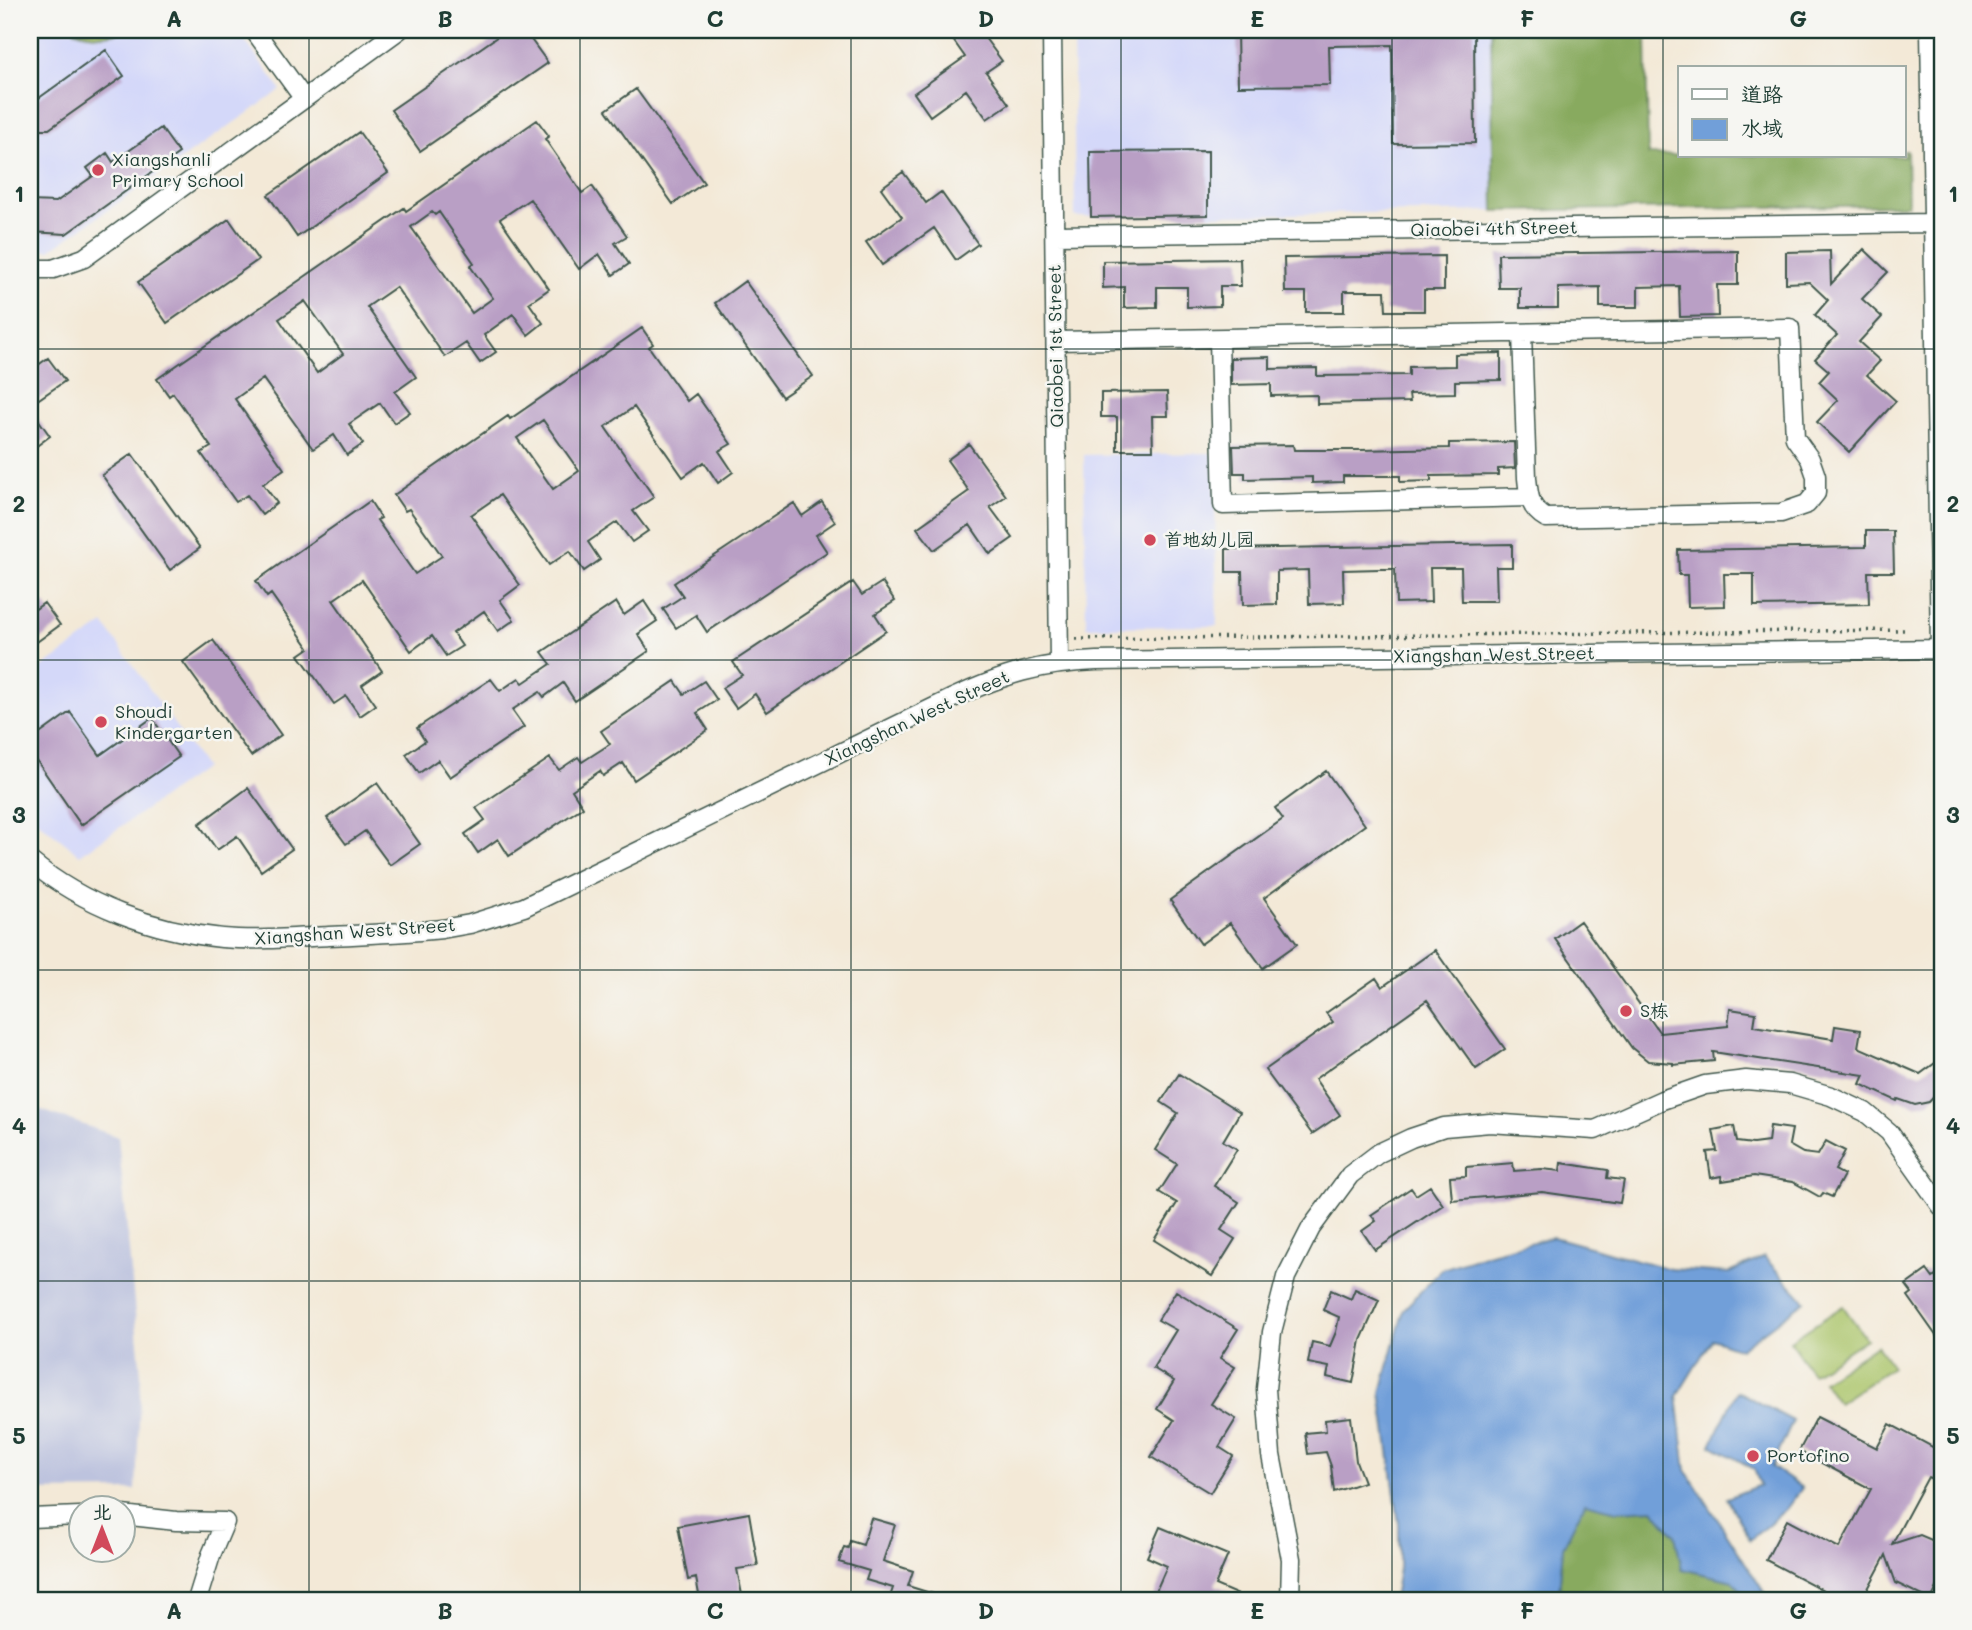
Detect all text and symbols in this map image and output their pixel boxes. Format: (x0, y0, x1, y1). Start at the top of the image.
text: A (166, 3, 182, 33)
text: B (437, 3, 453, 33)
text: C (706, 3, 724, 33)
text: D (978, 3, 994, 33)
text: E (1250, 3, 1264, 33)
text: F (1520, 3, 1534, 33)
text: G (1789, 3, 1807, 33)
legend (1678, 66, 1906, 158)
text: 道路 (1741, 80, 1783, 107)
text: 水域 (1741, 114, 1783, 141)
place label: Xiangshanli Primary School (112, 147, 244, 192)
marker: Xiangshanli Primary School (90, 162, 106, 178)
text: 1 (14, 178, 24, 208)
text: 1 (1948, 178, 1958, 208)
street label: Qiaobei 4th Street (1410, 215, 1578, 241)
street label: Qiaobei 1st Street (1042, 264, 1068, 428)
text: 2 (13, 488, 25, 518)
text: 2 (1947, 488, 1959, 518)
place label: 首地幼儿园 (1164, 527, 1254, 551)
marker: 首地幼儿园 (1142, 532, 1158, 548)
street label: Xiangshan West Street (1393, 640, 1595, 668)
street label: Xiangshan West Street (820, 664, 1013, 771)
place label: Shoudi Kindergarten (115, 699, 233, 744)
marker: Shoudi Kindergarten (93, 714, 109, 730)
text: 3 (12, 799, 26, 829)
text: 3 (1946, 799, 1960, 829)
street label: Xiangshan West Street (254, 912, 456, 950)
place label: S栋 (1640, 998, 1668, 1022)
marker: S栋 (1618, 1003, 1634, 1019)
text: 4 (12, 1110, 26, 1140)
text: 4 (1946, 1110, 1960, 1140)
text: 5 (12, 1420, 26, 1450)
text: 5 (1946, 1420, 1960, 1450)
place label: Portofino (1767, 1443, 1850, 1467)
marker: Portofino (1745, 1448, 1761, 1464)
north arrow (66, 1494, 136, 1564)
text: 北 (92, 1499, 112, 1524)
text: A (166, 1595, 182, 1625)
text: B (437, 1595, 453, 1625)
text: C (706, 1595, 724, 1625)
text: D (978, 1595, 994, 1625)
text: E (1250, 1595, 1264, 1625)
text: F (1520, 1595, 1534, 1625)
text: G (1789, 1595, 1807, 1625)

